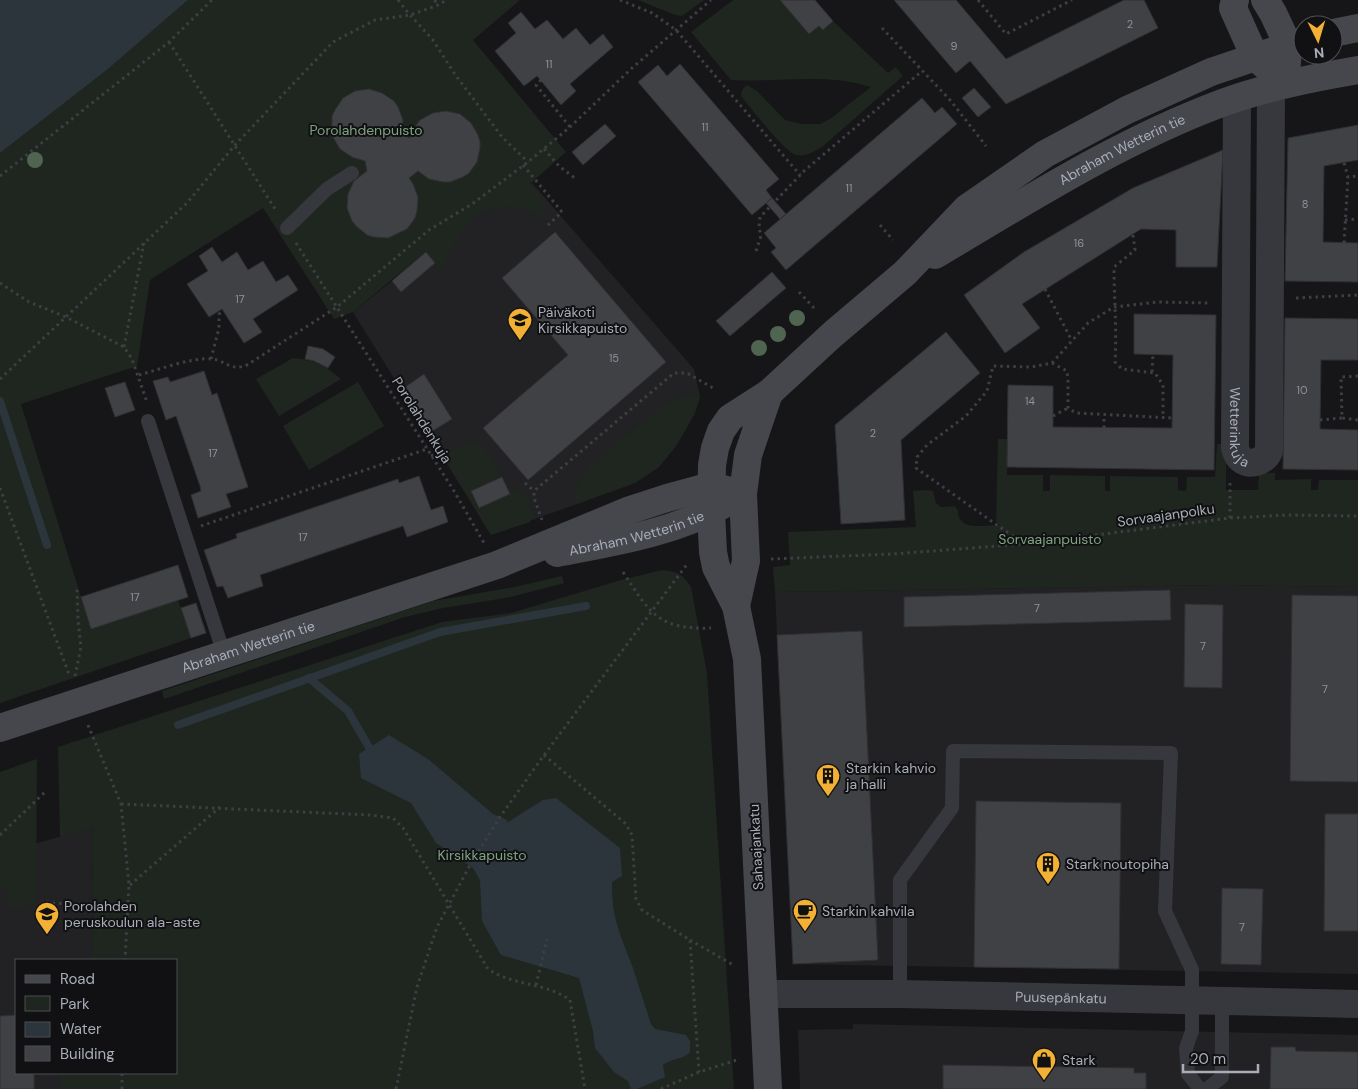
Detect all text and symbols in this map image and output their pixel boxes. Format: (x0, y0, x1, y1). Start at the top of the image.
north arrow (1293, 15, 1343, 65)
house number: 2 (1127, 17, 1133, 31)
house number: 9 (951, 39, 958, 53)
text: N (1313, 44, 1325, 62)
house number: 11 (546, 57, 552, 71)
street label: Abraham Wetterin tie (1056, 110, 1188, 189)
house number: 11 (702, 120, 708, 134)
park label: Porolahdenpuisto (309, 121, 423, 139)
house number: 11 (846, 181, 852, 195)
house number: 8 (1302, 197, 1308, 211)
house number: 16 (1074, 236, 1084, 250)
house number: 17 (235, 292, 245, 306)
place label: Päiväkoti Kirsikkapuisto (538, 303, 627, 337)
school or university icon: Päiväkoti Kirsikkapuisto (507, 307, 533, 341)
house number: 15 (609, 351, 619, 365)
street label: Porolahdenkuja (388, 373, 456, 467)
house number: 10 (1297, 383, 1307, 397)
street label: Wetterinkuja (1226, 387, 1252, 471)
house number: 14 (1025, 394, 1035, 408)
house number: 2 (870, 426, 876, 440)
house number: 17 (208, 446, 218, 460)
street label: Sorvaajanpolku (1116, 499, 1216, 531)
street label: Abraham Wetterin tie (567, 506, 707, 560)
house number: 17 (298, 530, 308, 544)
park label: Sorvaajanpuisto (998, 530, 1102, 548)
house number: 17 (130, 590, 140, 604)
house number: 7 (1034, 601, 1040, 615)
street label: Abraham Wetterin tie (179, 616, 317, 677)
house number: 7 (1200, 639, 1206, 653)
house number: 7 (1322, 682, 1328, 696)
place label: Starkin kahvio ja halli (845, 759, 936, 793)
building icon: Starkin kahvio ja halli (815, 763, 841, 797)
street label: Sahaajankatu (745, 804, 767, 890)
park label: Kirsikkapuisto (437, 846, 527, 864)
building icon: Stark noutopiha (1035, 851, 1061, 885)
place label: Stark noutopiha (1066, 855, 1169, 873)
place label: Porolahden peruskoulun ala-aste (64, 897, 200, 931)
cafe icon: Starkin kahvila (792, 898, 818, 932)
school or university icon: Porolahden peruskoulun ala-aste (34, 901, 60, 935)
place label: Starkin kahvila (822, 902, 915, 920)
house number: 7 (1239, 920, 1245, 934)
legend (15, 959, 178, 1074)
text: Road (60, 969, 95, 989)
street label: Puusepänkatu (1015, 988, 1107, 1008)
text: Park (60, 994, 90, 1014)
text: Water (60, 1019, 102, 1039)
scale bar (1183, 1042, 1258, 1074)
text: Building (60, 1044, 115, 1064)
shop icon: Stark (1031, 1047, 1057, 1081)
text: 20 m (1190, 1049, 1226, 1069)
place label: Stark (1062, 1051, 1095, 1069)

